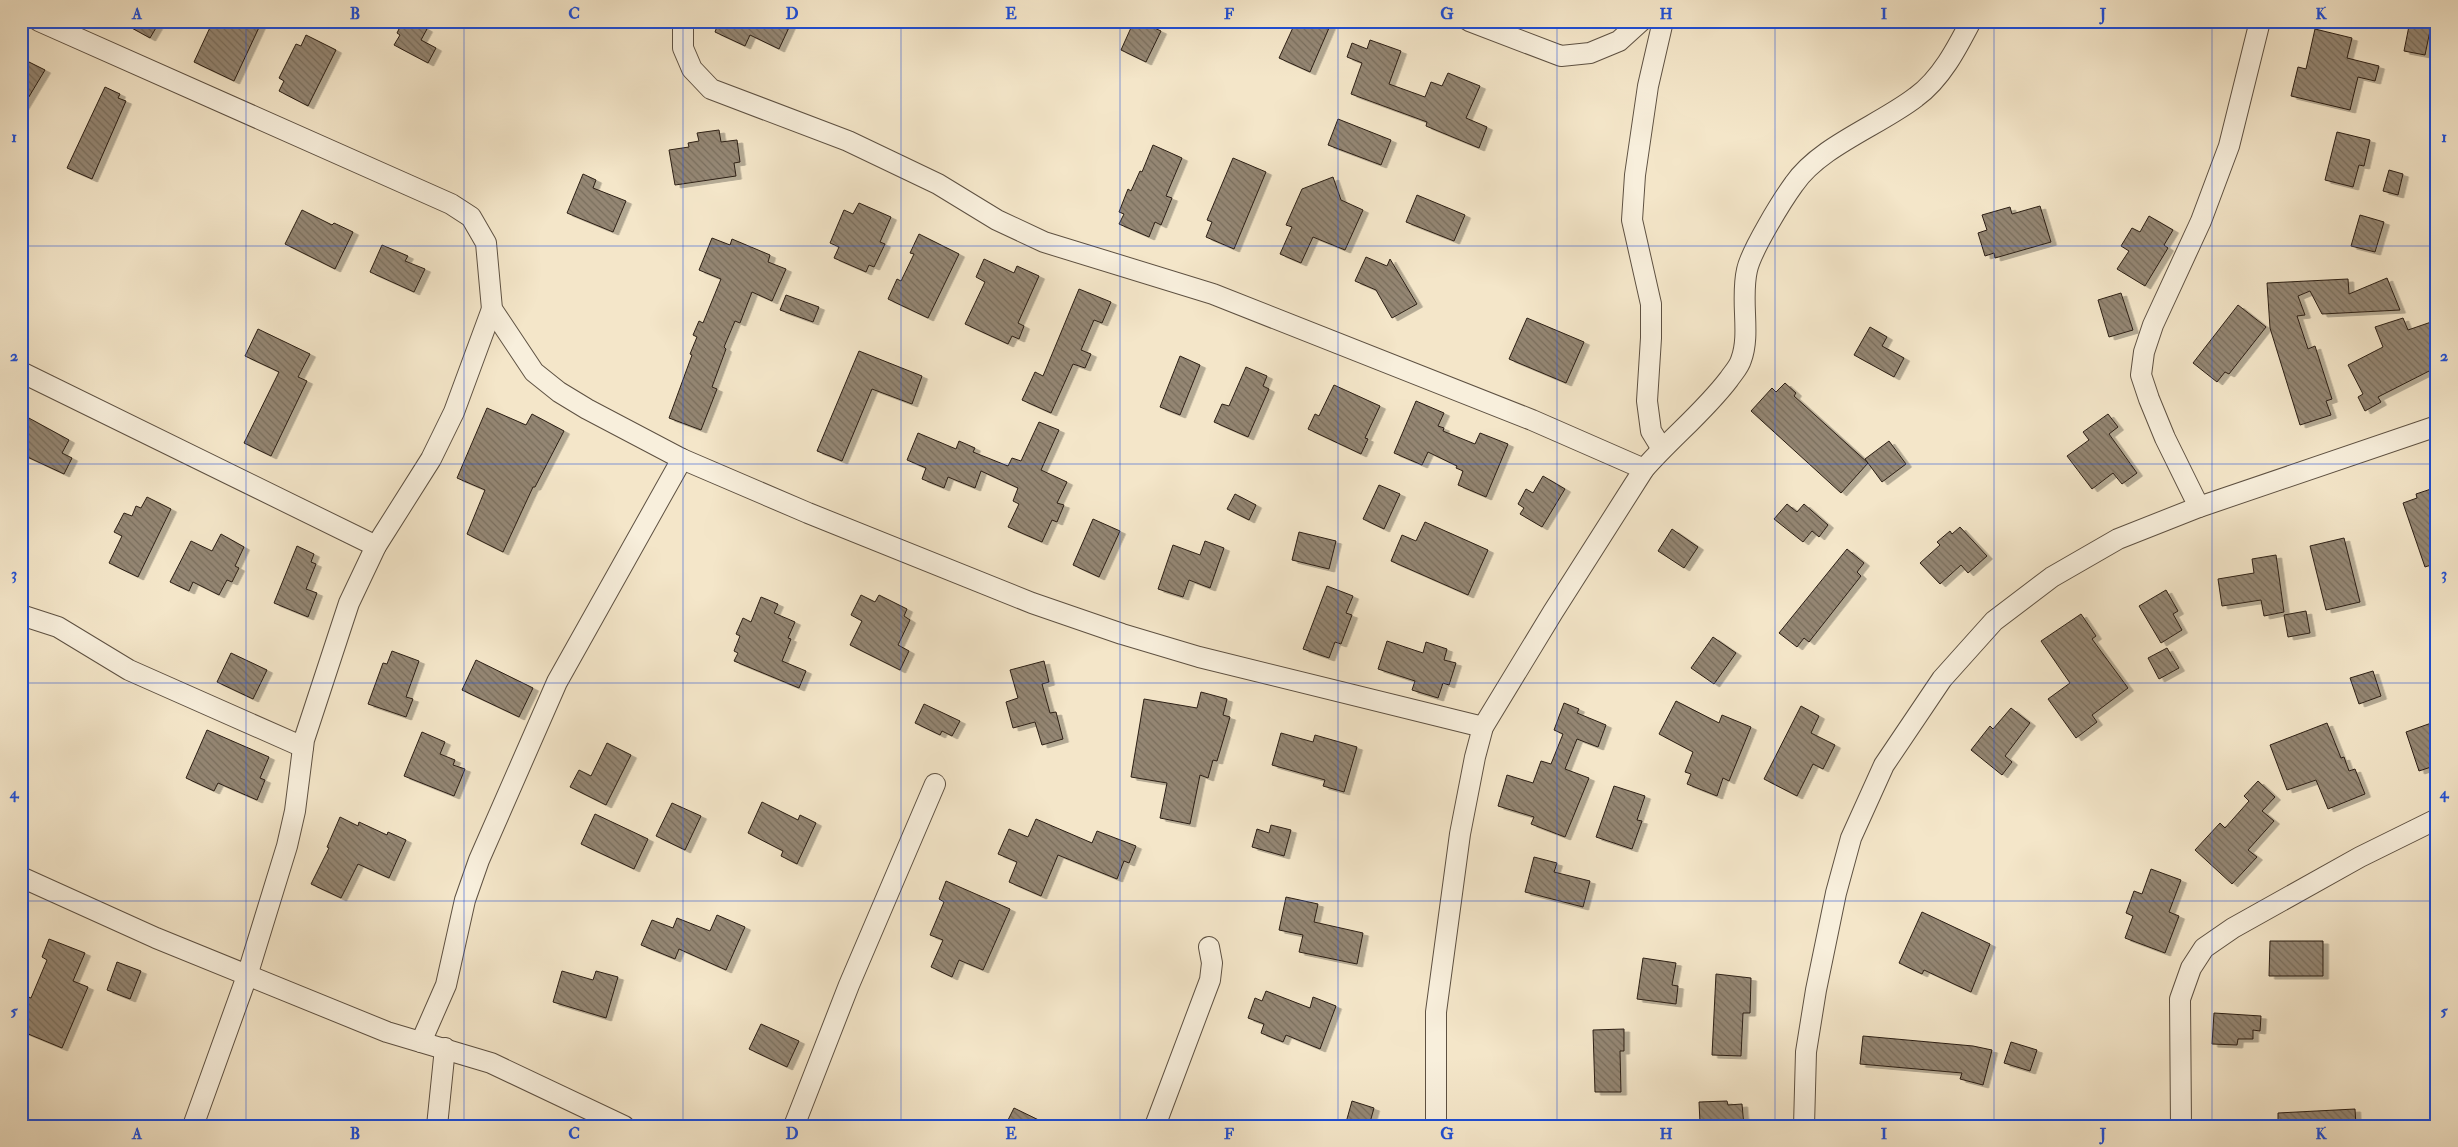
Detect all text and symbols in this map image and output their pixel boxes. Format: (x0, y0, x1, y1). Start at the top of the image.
text: A (131, 4, 143, 24)
text: B (350, 4, 360, 24)
text: C (568, 4, 580, 24)
text: D (785, 4, 799, 24)
text: E (1005, 4, 1017, 24)
text: F (1224, 4, 1234, 24)
text: G (1440, 4, 1454, 24)
text: H (1659, 4, 1673, 24)
text: I (1881, 4, 1888, 24)
text: J (2099, 4, 2107, 25)
text: K (2315, 4, 2327, 24)
text: 1 (11, 127, 17, 147)
text: 1 (2441, 127, 2447, 147)
text: 2 (10, 346, 18, 366)
text: 2 (2440, 346, 2448, 366)
text: 3 (11, 564, 17, 584)
text: 3 (2441, 564, 2447, 584)
text: 4 (9, 783, 20, 803)
text: 4 (2439, 783, 2450, 803)
text: 5 (10, 1001, 18, 1021)
text: 5 (2440, 1001, 2448, 1021)
text: A (131, 1124, 143, 1144)
text: B (350, 1124, 360, 1144)
text: C (568, 1124, 580, 1144)
text: D (785, 1124, 799, 1144)
text: E (1005, 1124, 1017, 1144)
text: F (1224, 1124, 1234, 1144)
text: G (1440, 1124, 1454, 1144)
text: H (1659, 1124, 1673, 1144)
text: I (1881, 1124, 1888, 1144)
text: J (2099, 1124, 2107, 1145)
text: K (2315, 1124, 2327, 1144)

